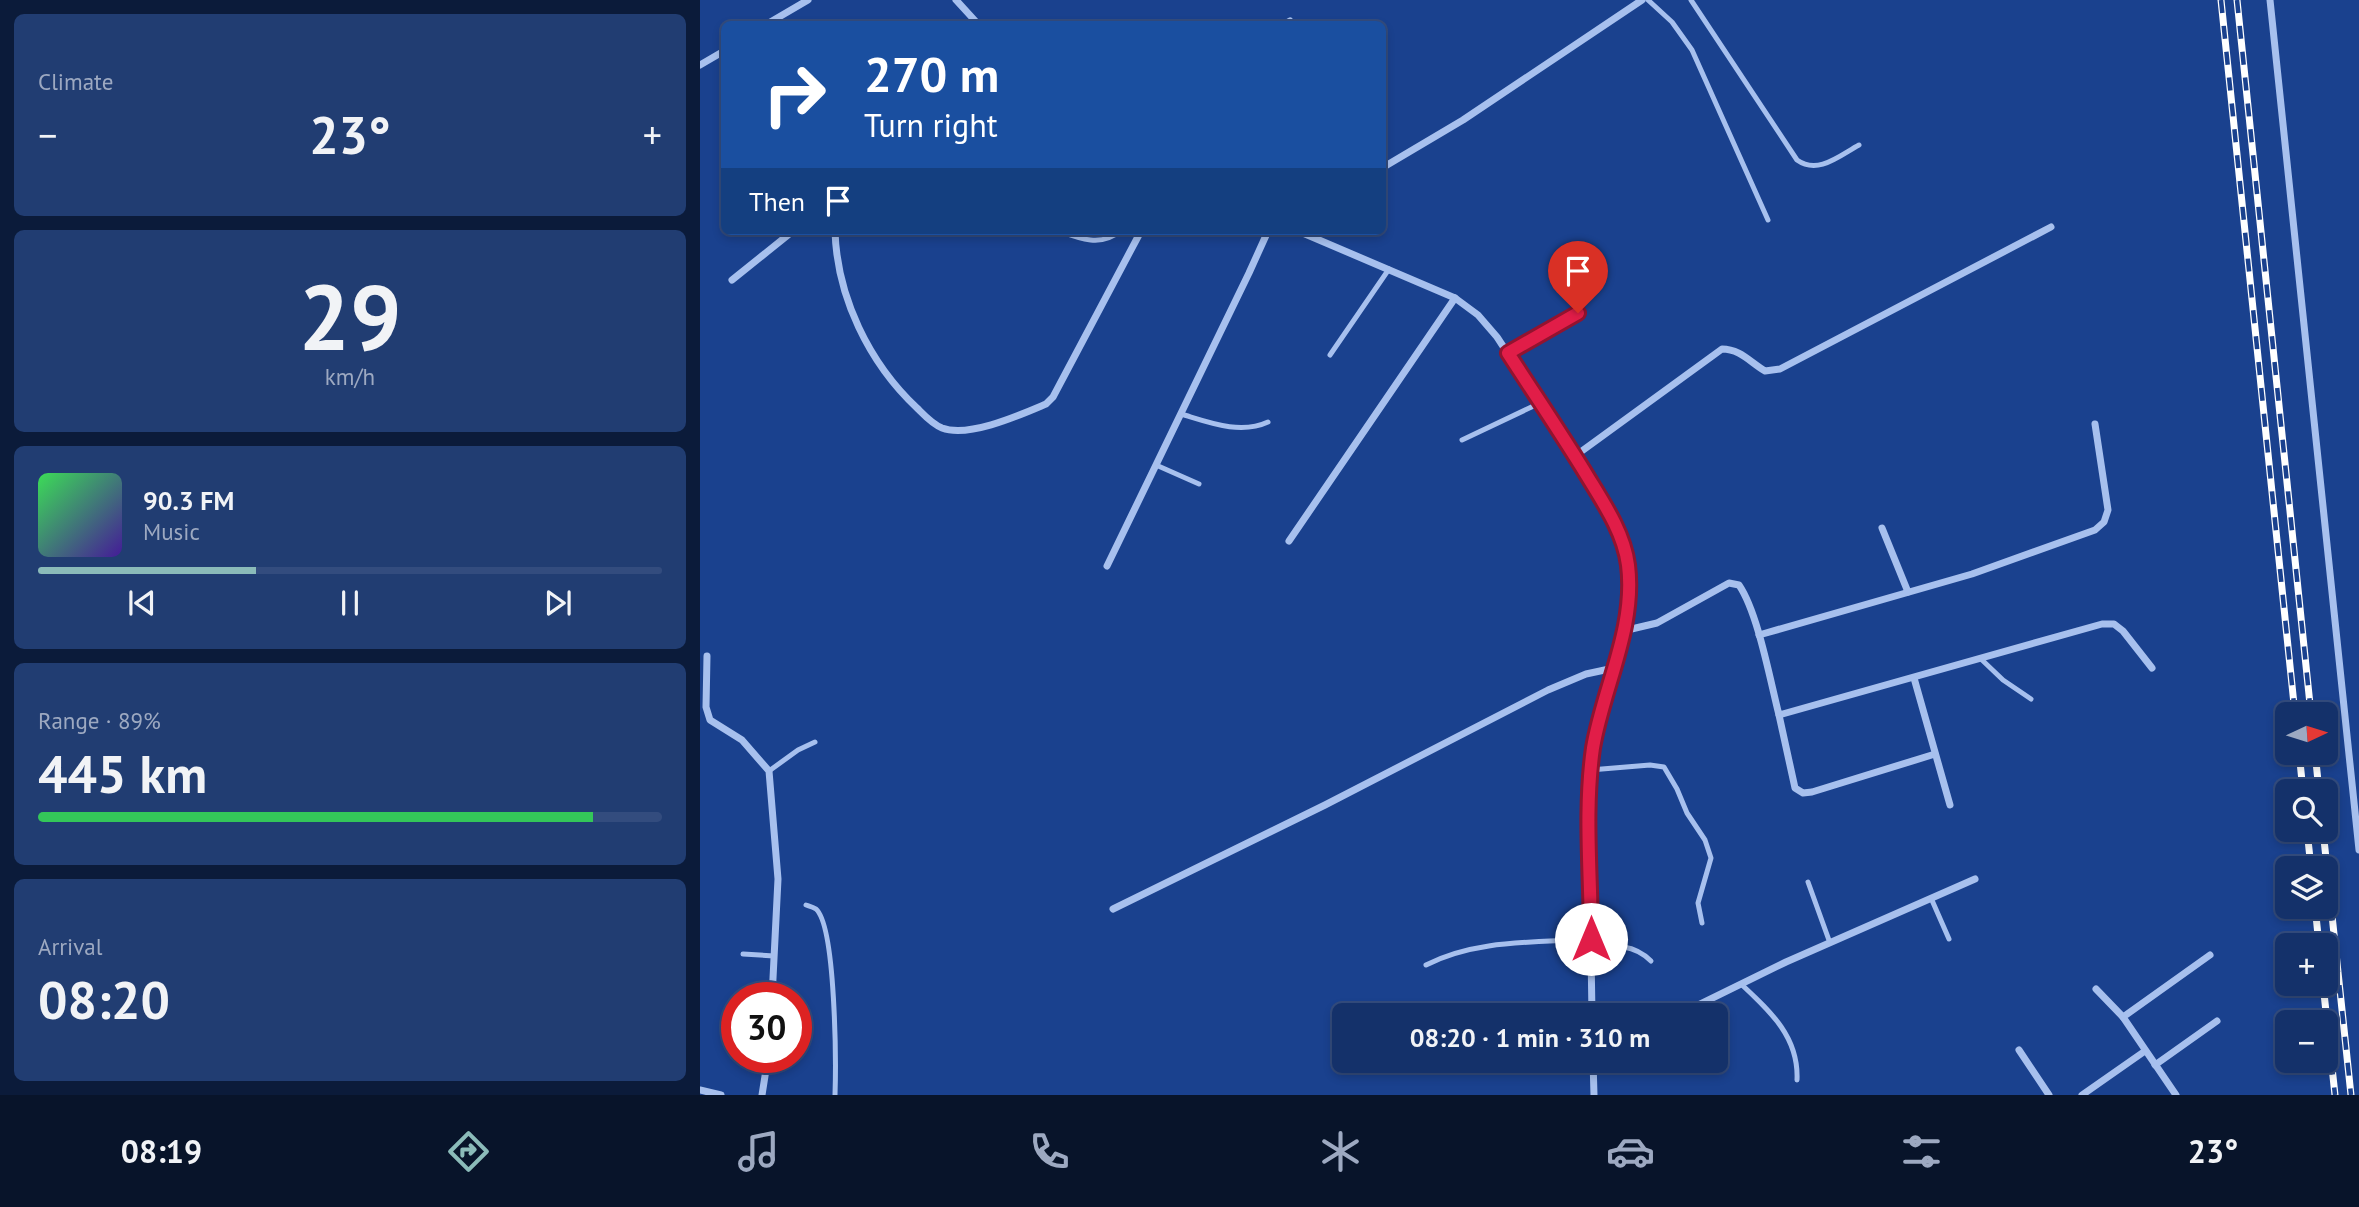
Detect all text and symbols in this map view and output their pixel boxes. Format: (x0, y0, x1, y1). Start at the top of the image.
text: 270 m (864, 42, 999, 106)
icon: right (749, 49, 840, 140)
text: Climate (38, 67, 113, 96)
text: 23° (309, 101, 391, 168)
text: Turn right (864, 104, 998, 146)
text: − (38, 110, 57, 159)
text: + (643, 110, 662, 159)
icon: arrive (819, 182, 857, 220)
text: Then (749, 185, 805, 218)
pin (1548, 241, 1608, 313)
icon: arrive (1559, 252, 1597, 290)
text: 29 (298, 257, 402, 375)
text: km/h (325, 362, 375, 391)
text: 90.3 FM (143, 484, 234, 517)
text: Music (143, 517, 200, 546)
icon: previous (123, 584, 161, 622)
icon: pause (331, 584, 369, 622)
icon: next (539, 584, 577, 622)
north arrow (2275, 702, 2338, 765)
map controls (2275, 702, 2338, 1073)
text: Range · 89% (38, 706, 161, 735)
text: 445 km (38, 740, 207, 807)
button: search (2275, 779, 2338, 842)
button: layers (2275, 856, 2338, 919)
position arrow (1554, 902, 1628, 976)
text: Arrival (38, 932, 102, 961)
button: + (2275, 933, 2338, 996)
text: 08:20 (38, 966, 170, 1033)
speed limit sign: 30 (721, 982, 812, 1073)
button: − (2275, 1010, 2338, 1073)
text: 08:20 · 1 min · 310 m (1410, 1021, 1650, 1054)
icon: directions (444, 1127, 493, 1176)
icon: music (734, 1127, 783, 1176)
icon: phone (1025, 1127, 1074, 1176)
icon: climate (1316, 1127, 1365, 1176)
icon: car (1606, 1127, 1655, 1176)
icon: filters (1897, 1127, 1946, 1176)
text: 08:19 (121, 1130, 202, 1172)
text: 23° (2188, 1130, 2238, 1172)

